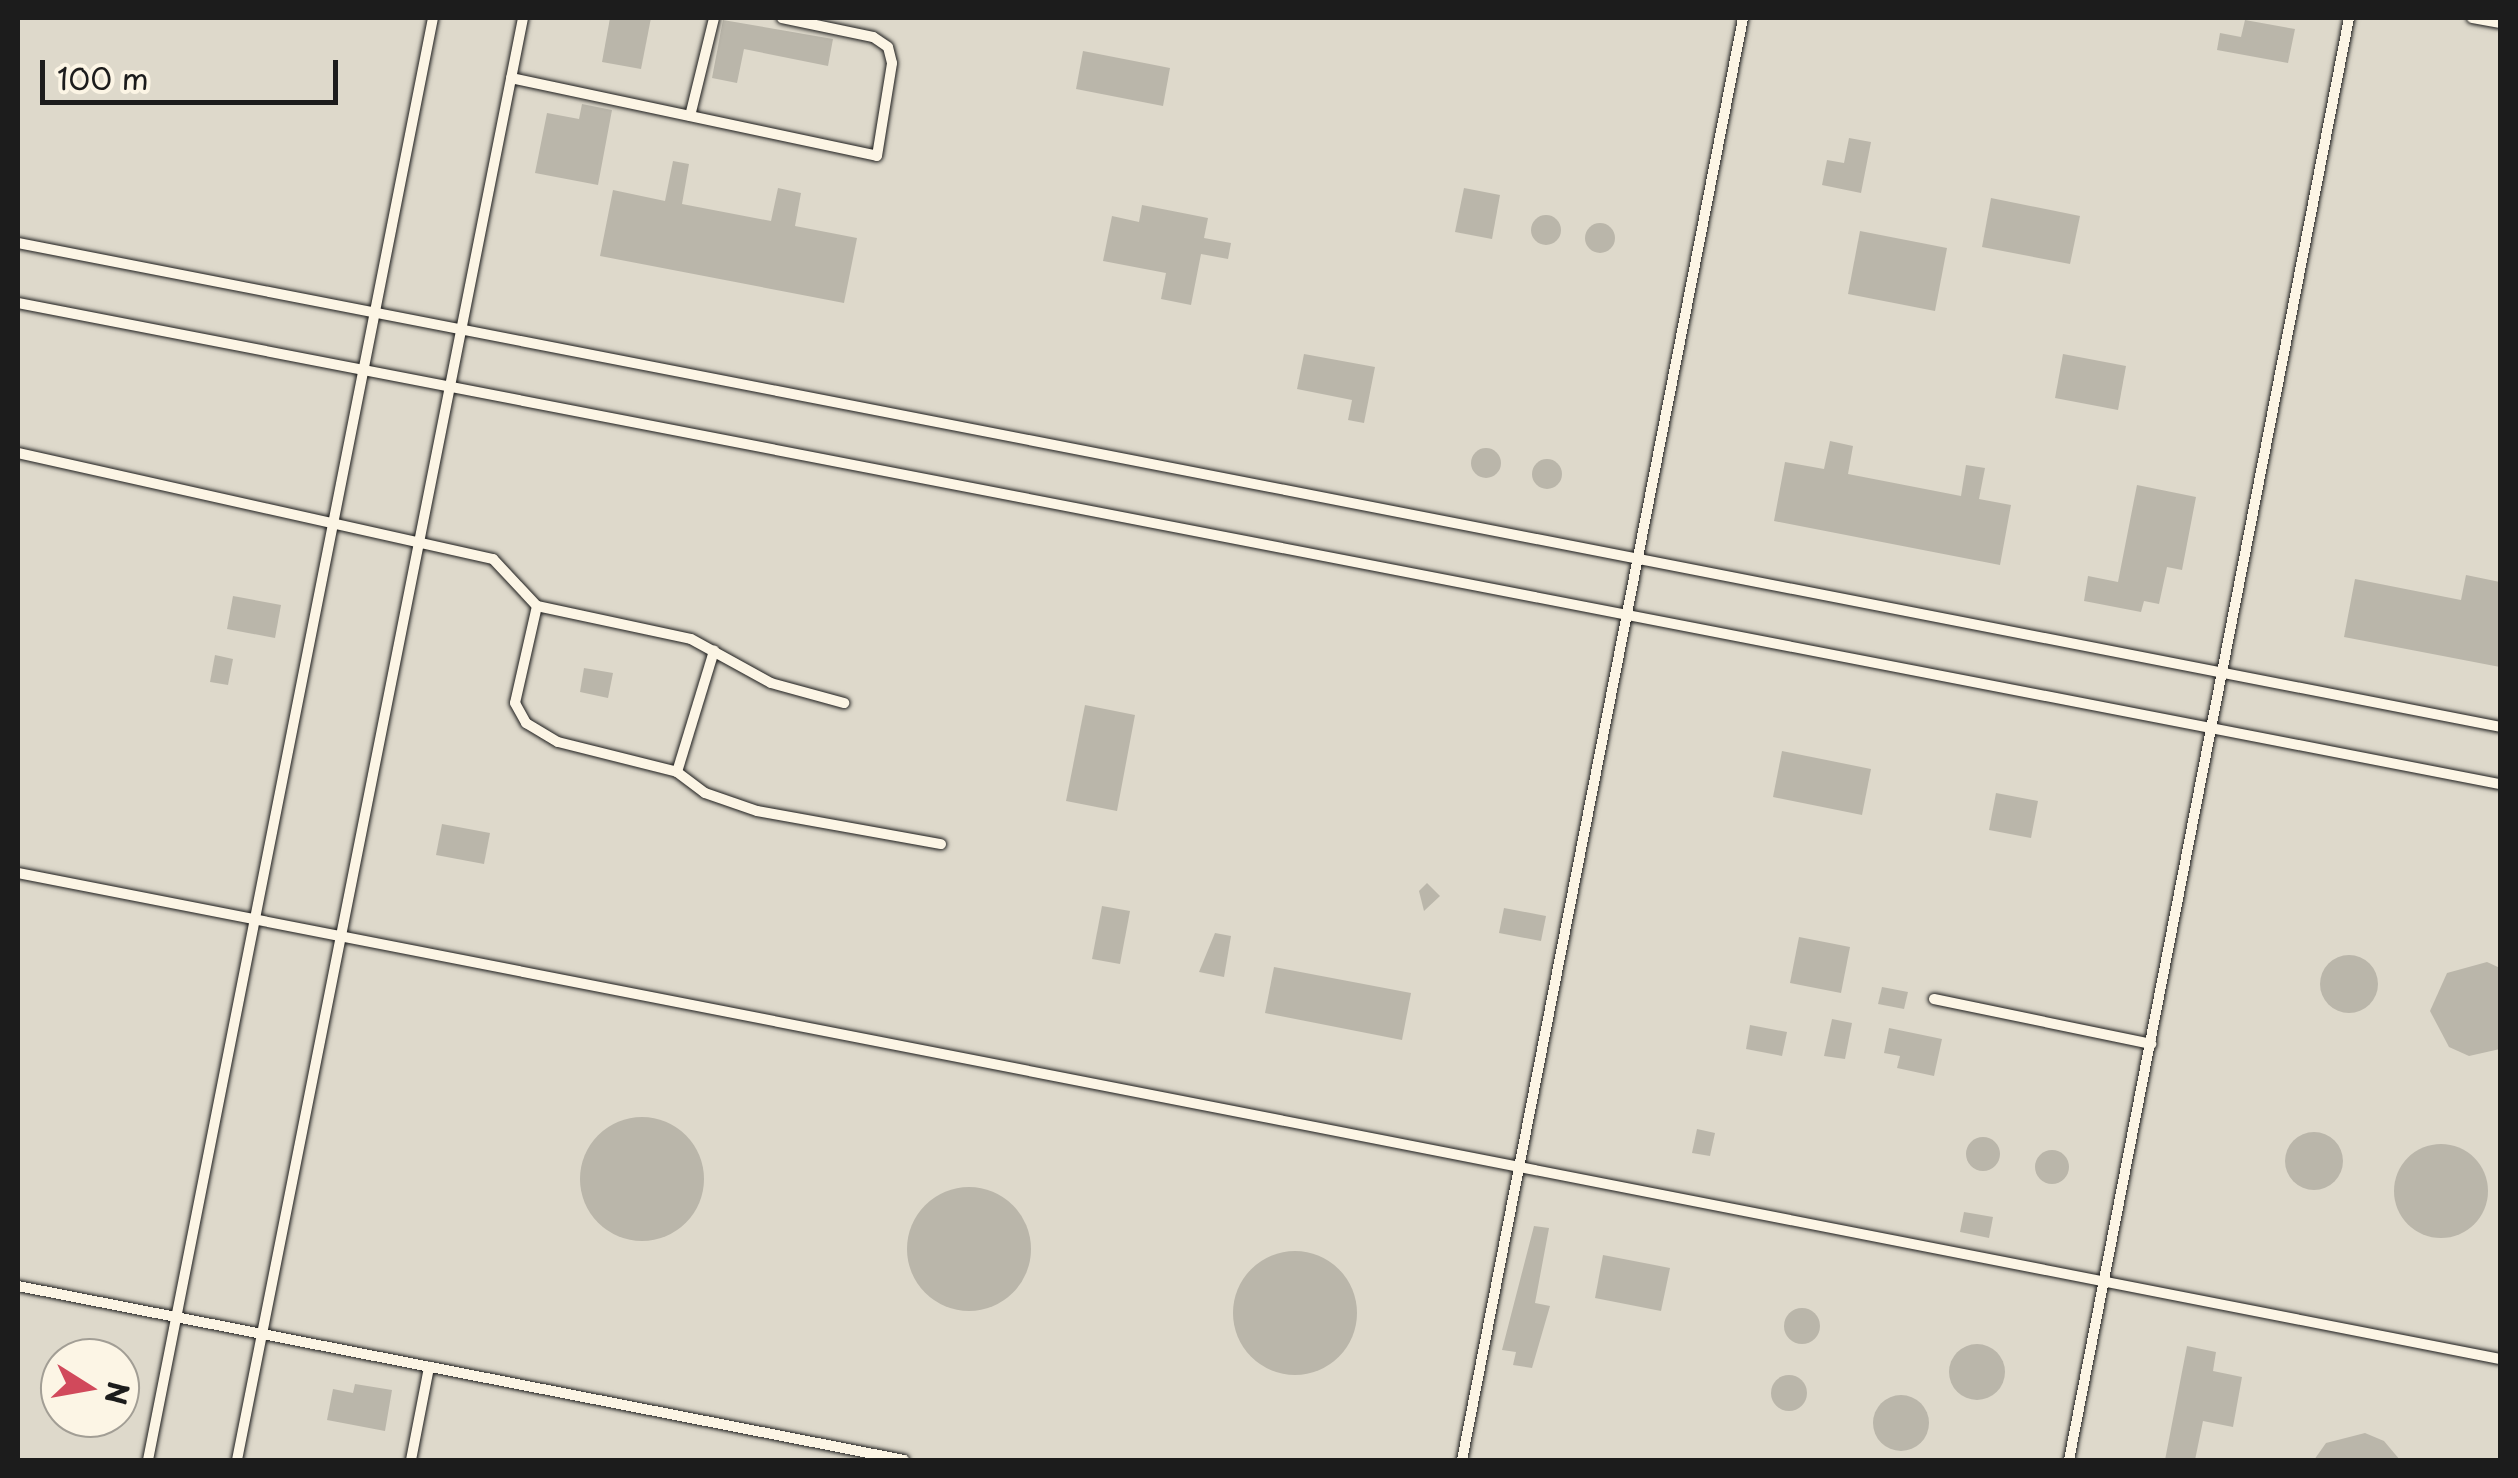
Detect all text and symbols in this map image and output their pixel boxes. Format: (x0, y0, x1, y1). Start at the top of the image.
scale bar (45, 40, 342, 102)
text: 100 m (57, 55, 149, 100)
north arrow (40, 1338, 140, 1438)
text: N (95, 1378, 141, 1408)

